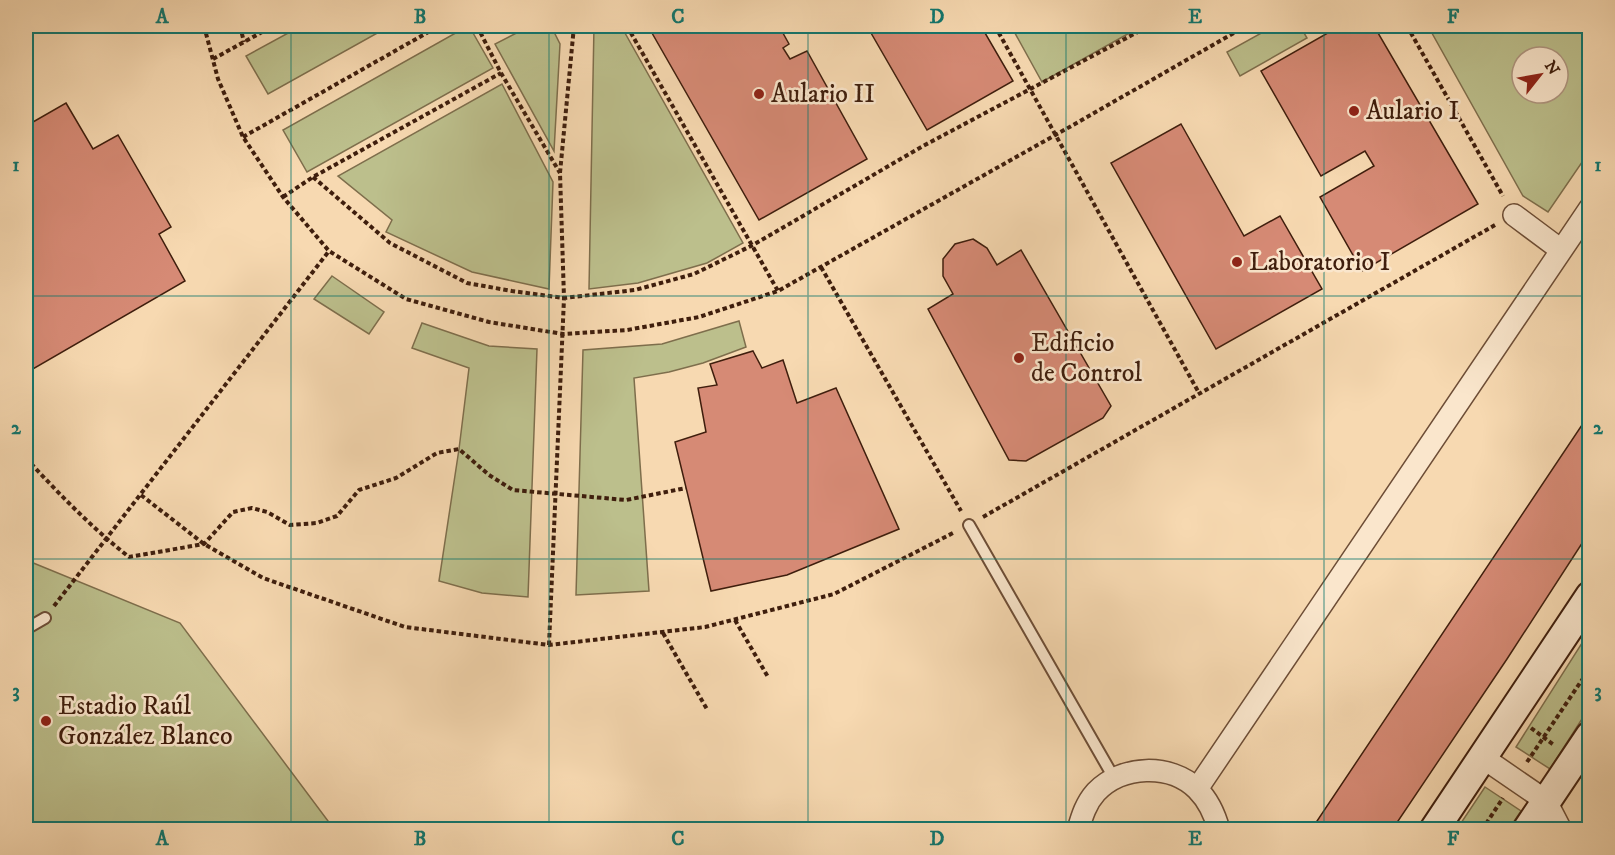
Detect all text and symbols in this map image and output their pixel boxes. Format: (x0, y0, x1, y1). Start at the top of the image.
text: A (155, 5, 170, 30)
text: B (414, 5, 426, 30)
text: C (671, 5, 685, 30)
text: D (930, 5, 945, 30)
text: E (1188, 5, 1202, 30)
text: F (1447, 5, 1460, 30)
north arrow (1510, 45, 1570, 105)
text: N (1540, 57, 1564, 79)
place label: Aulario II (771, 78, 875, 111)
marker: Aulario II (752, 87, 766, 101)
place label: Aulario I (1366, 95, 1459, 128)
marker: Aulario I (1347, 104, 1361, 118)
text: 1 (12, 153, 20, 178)
text: 1 (1594, 153, 1602, 178)
place label: Laboratorio I (1249, 246, 1390, 279)
marker: Laboratorio I (1230, 255, 1244, 269)
place label: Edificio de Control (1031, 327, 1142, 390)
marker: Edificio de Control (1012, 351, 1026, 365)
text: 2 (11, 416, 22, 441)
text: 2 (1593, 416, 1604, 441)
text: 3 (12, 679, 20, 704)
text: 3 (1594, 679, 1602, 704)
place label: Estadio Raúl González Blanco (58, 690, 233, 753)
marker: Estadio Raúl González Blanco (39, 714, 53, 728)
text: A (155, 827, 170, 852)
text: B (414, 827, 426, 852)
text: C (671, 827, 685, 852)
text: D (930, 827, 945, 852)
text: E (1188, 827, 1202, 852)
text: F (1447, 827, 1460, 852)

